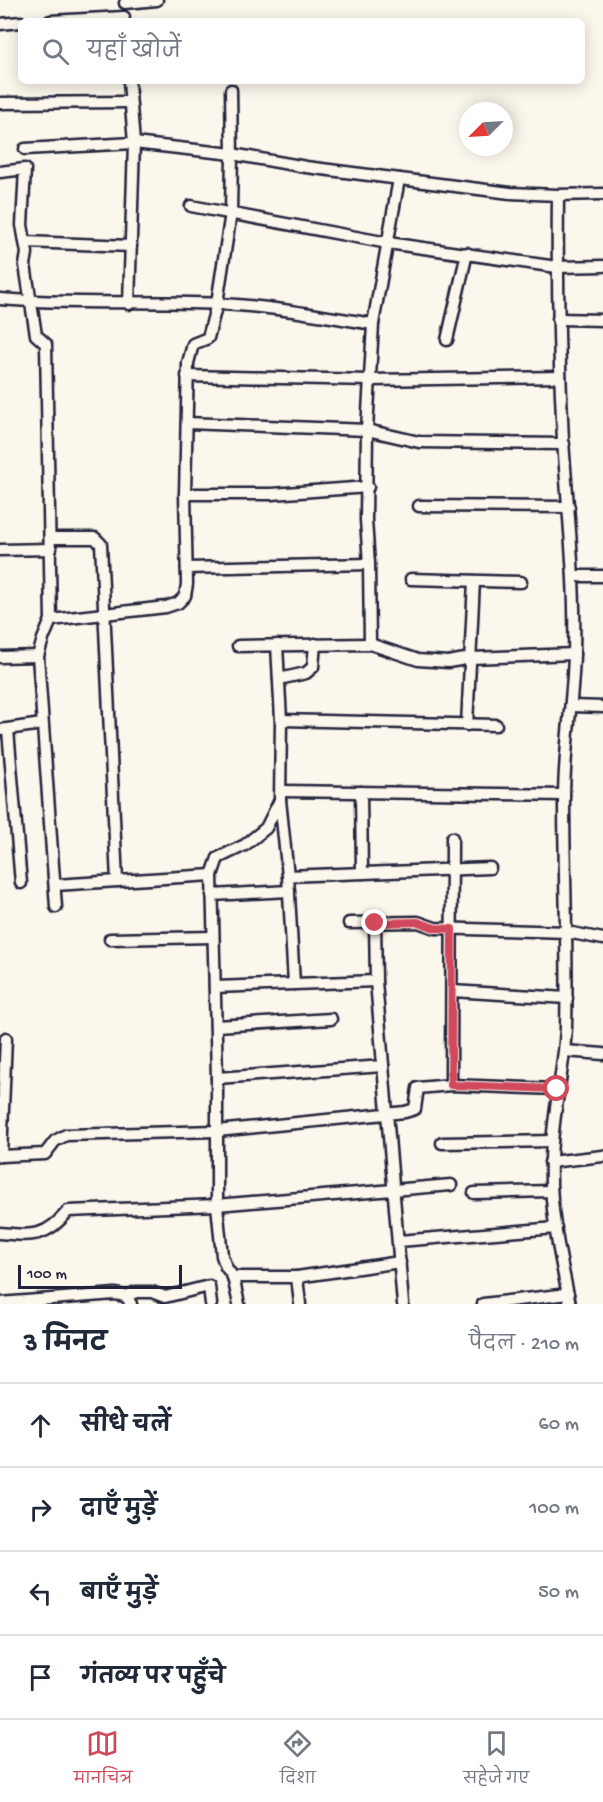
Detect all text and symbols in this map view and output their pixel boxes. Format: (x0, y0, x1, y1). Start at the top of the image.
search box (18, 18, 585, 84)
icon: search (39, 35, 72, 68)
text: यहाँ खोजें (87, 40, 181, 66)
north arrow (459, 102, 513, 156)
route end (361, 909, 387, 935)
route start (543, 1075, 569, 1101)
scale bar (18, 1262, 182, 1290)
text: 100 m (27, 1266, 67, 1285)
text: 3 मिनट (24, 1330, 107, 1361)
text: पैदल · 210 m (469, 1334, 579, 1357)
icon: ahead (24, 1409, 57, 1442)
text: सीधे चलें (81, 1414, 171, 1440)
text: 60 m (539, 1414, 579, 1437)
icon: right (24, 1493, 57, 1526)
text: दाएँ मुड़ें (81, 1498, 157, 1524)
text: 100 m (529, 1498, 579, 1521)
icon: left (24, 1577, 57, 1610)
text: बाएँ मुड़ें (81, 1582, 158, 1608)
text: 50 m (538, 1582, 579, 1605)
icon: arrive (24, 1661, 57, 1694)
text: गंतव्य पर पहुँचे (81, 1666, 225, 1692)
tab: मानचित्र (74, 1727, 132, 1795)
tab: दिशा (280, 1727, 316, 1795)
tab: सहेजे गए (463, 1727, 529, 1795)

